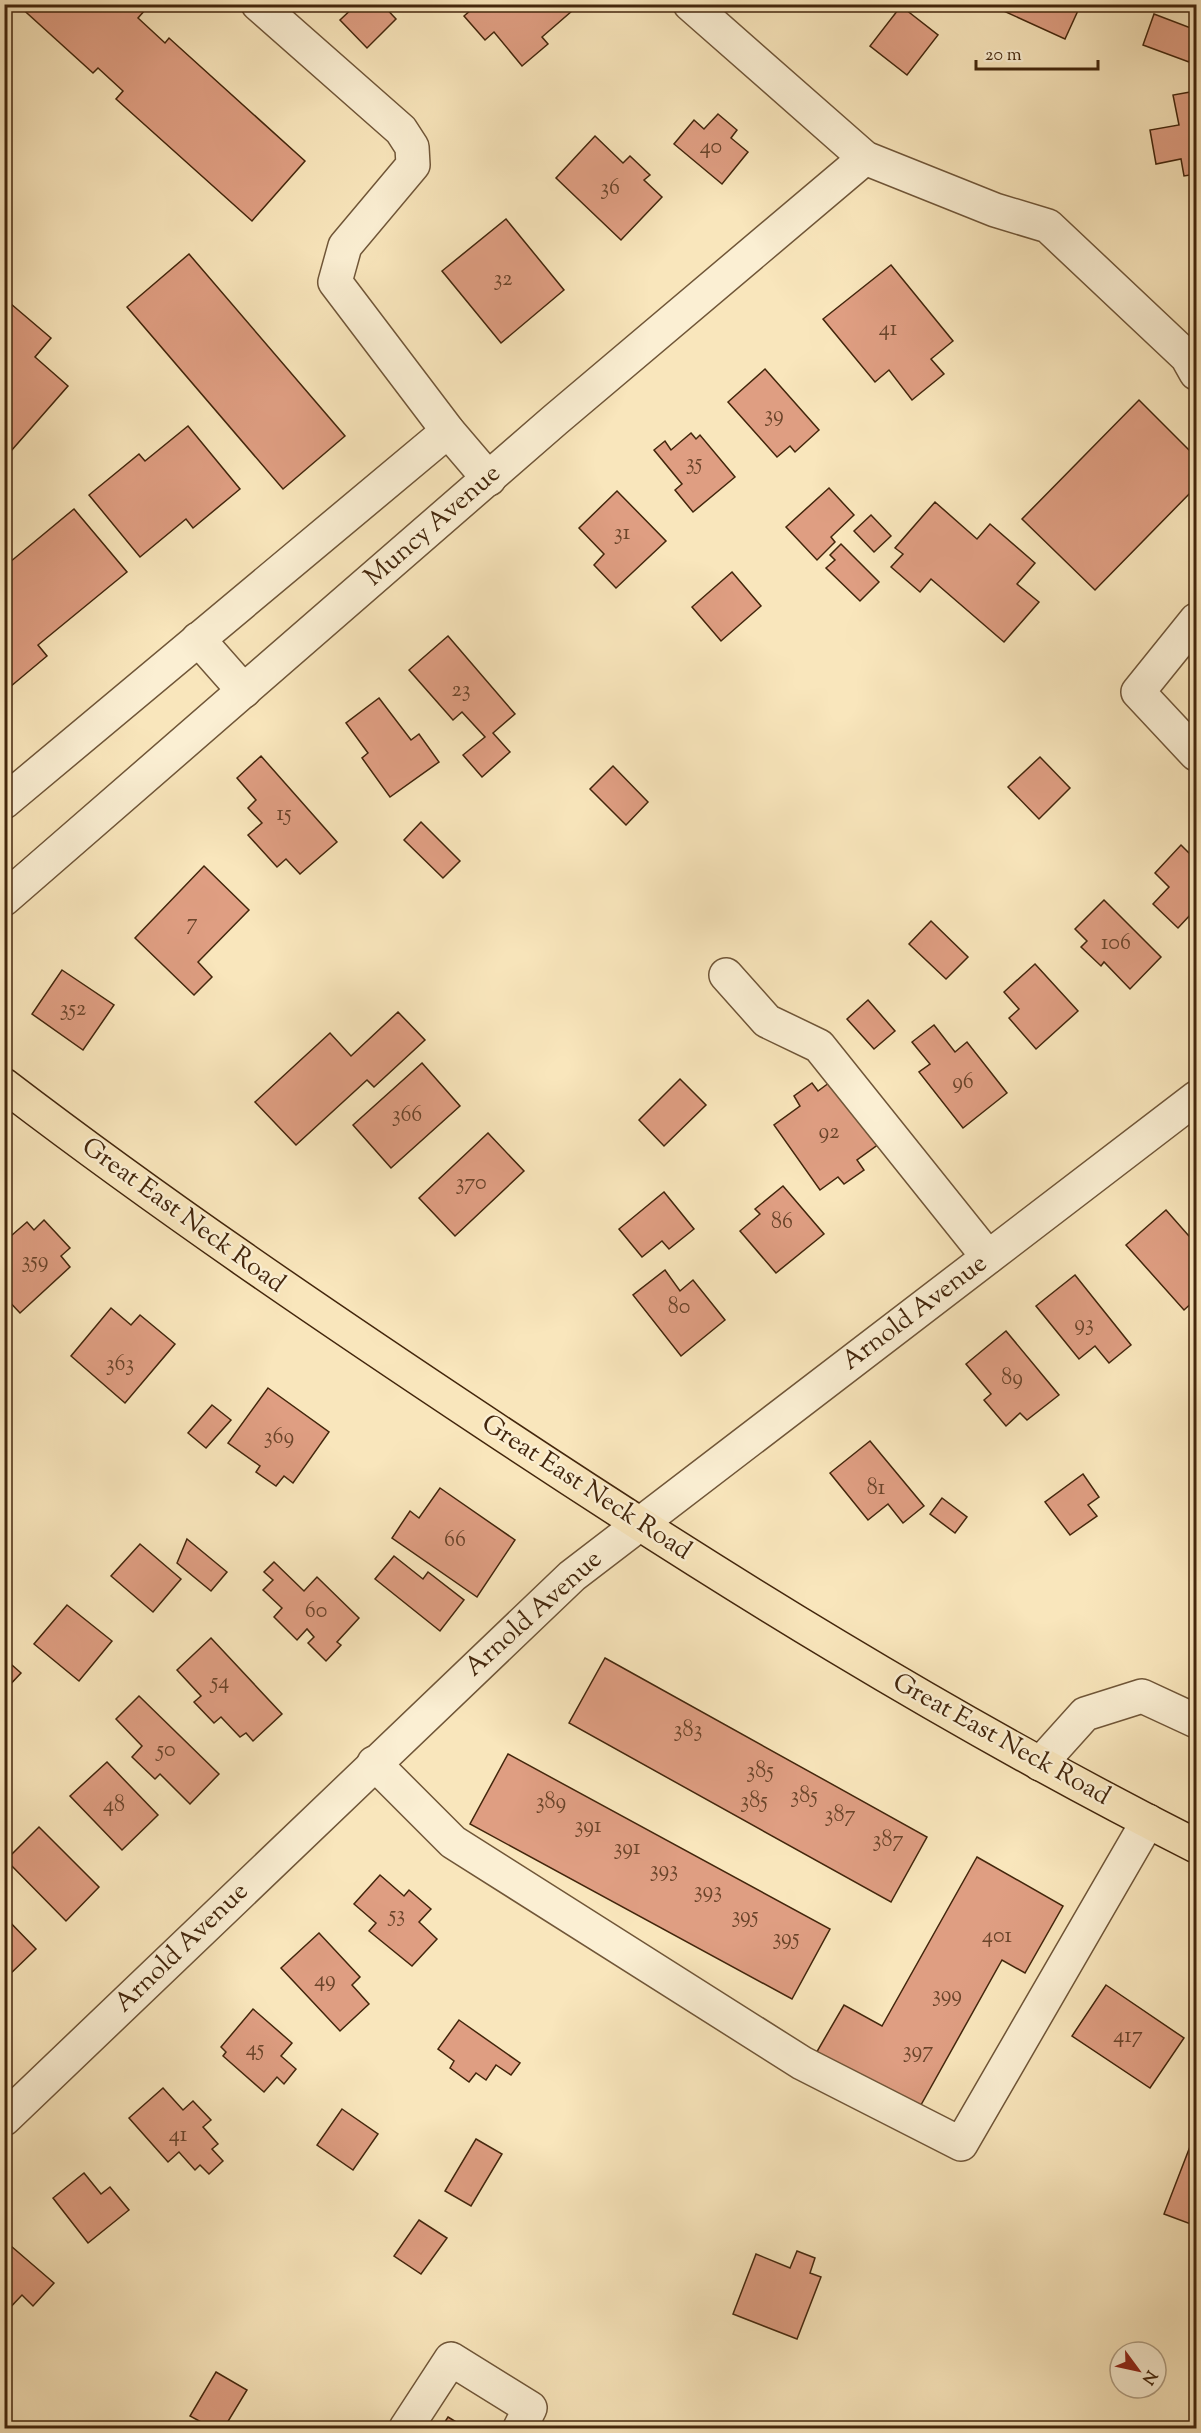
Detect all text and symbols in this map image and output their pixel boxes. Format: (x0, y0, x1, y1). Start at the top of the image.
scale bar (976, 33, 1098, 71)
text: 20 m (985, 43, 1022, 69)
house number: 40 (700, 132, 722, 164)
house number: 36 (600, 173, 620, 205)
house number: 32 (493, 264, 513, 296)
house number: 41 (879, 314, 898, 346)
house number: 39 (764, 400, 784, 432)
house number: 35 (686, 448, 703, 480)
street label: Muncy Avenue (357, 456, 509, 596)
house number: 31 (614, 518, 631, 550)
house number: 23 (451, 675, 471, 707)
house number: 15 (276, 799, 292, 831)
house number: 7 (186, 908, 198, 940)
house number: 106 (1101, 928, 1131, 960)
house number: 352 (60, 994, 86, 1026)
house number: 96 (952, 1067, 974, 1099)
house number: 366 (392, 1100, 422, 1132)
house number: 92 (819, 1117, 840, 1149)
street label: Great East Neck Road (73, 1129, 293, 1303)
house number: 370 (455, 1168, 487, 1200)
house number: 86 (771, 1207, 793, 1239)
house number: 359 (21, 1246, 49, 1278)
street label: Arnold Avenue (835, 1246, 995, 1380)
house number: 80 (668, 1292, 690, 1324)
house number: 93 (1074, 1309, 1094, 1341)
house number: 363 (106, 1349, 134, 1381)
house number: 89 (1001, 1363, 1023, 1395)
street label: Great East Neck Road (474, 1406, 699, 1570)
house number: 369 (264, 1422, 294, 1454)
house number: 81 (867, 1473, 886, 1505)
house number: 66 (444, 1525, 466, 1557)
street label: Arnold Avenue (457, 1542, 611, 1686)
house number: 60 (305, 1596, 327, 1628)
street label: Great East Neck Road (885, 1665, 1117, 1815)
house number: 54 (209, 1667, 229, 1699)
house number: 383 (674, 1715, 702, 1747)
house number: 50 (154, 1735, 176, 1767)
house number: 385 (746, 1756, 774, 1788)
house number: 385 (790, 1781, 818, 1813)
house number: 385 (740, 1786, 768, 1818)
house number: 389 (536, 1787, 566, 1819)
house number: 48 (103, 1790, 125, 1822)
house number: 387 (825, 1800, 855, 1832)
house number: 391 (575, 1811, 602, 1843)
house number: 387 (873, 1825, 903, 1857)
house number: 391 (614, 1833, 641, 1865)
house number: 393 (650, 1855, 678, 1887)
street label: Arnold Avenue (107, 1874, 257, 2022)
house number: 393 (694, 1876, 722, 1908)
house number: 53 (387, 1900, 405, 1932)
house number: 395 (731, 1901, 759, 1933)
house number: 401 (982, 1921, 1012, 1953)
house number: 395 (772, 1923, 800, 1955)
house number: 49 (314, 1965, 336, 1997)
house number: 399 (932, 1980, 962, 2012)
house number: 417 (1113, 2021, 1143, 2053)
house number: 45 (246, 2034, 265, 2066)
house number: 397 (903, 2036, 933, 2068)
house number: 41 (169, 2120, 188, 2152)
north arrow (1108, 2340, 1168, 2400)
text: N (1135, 2365, 1162, 2389)

